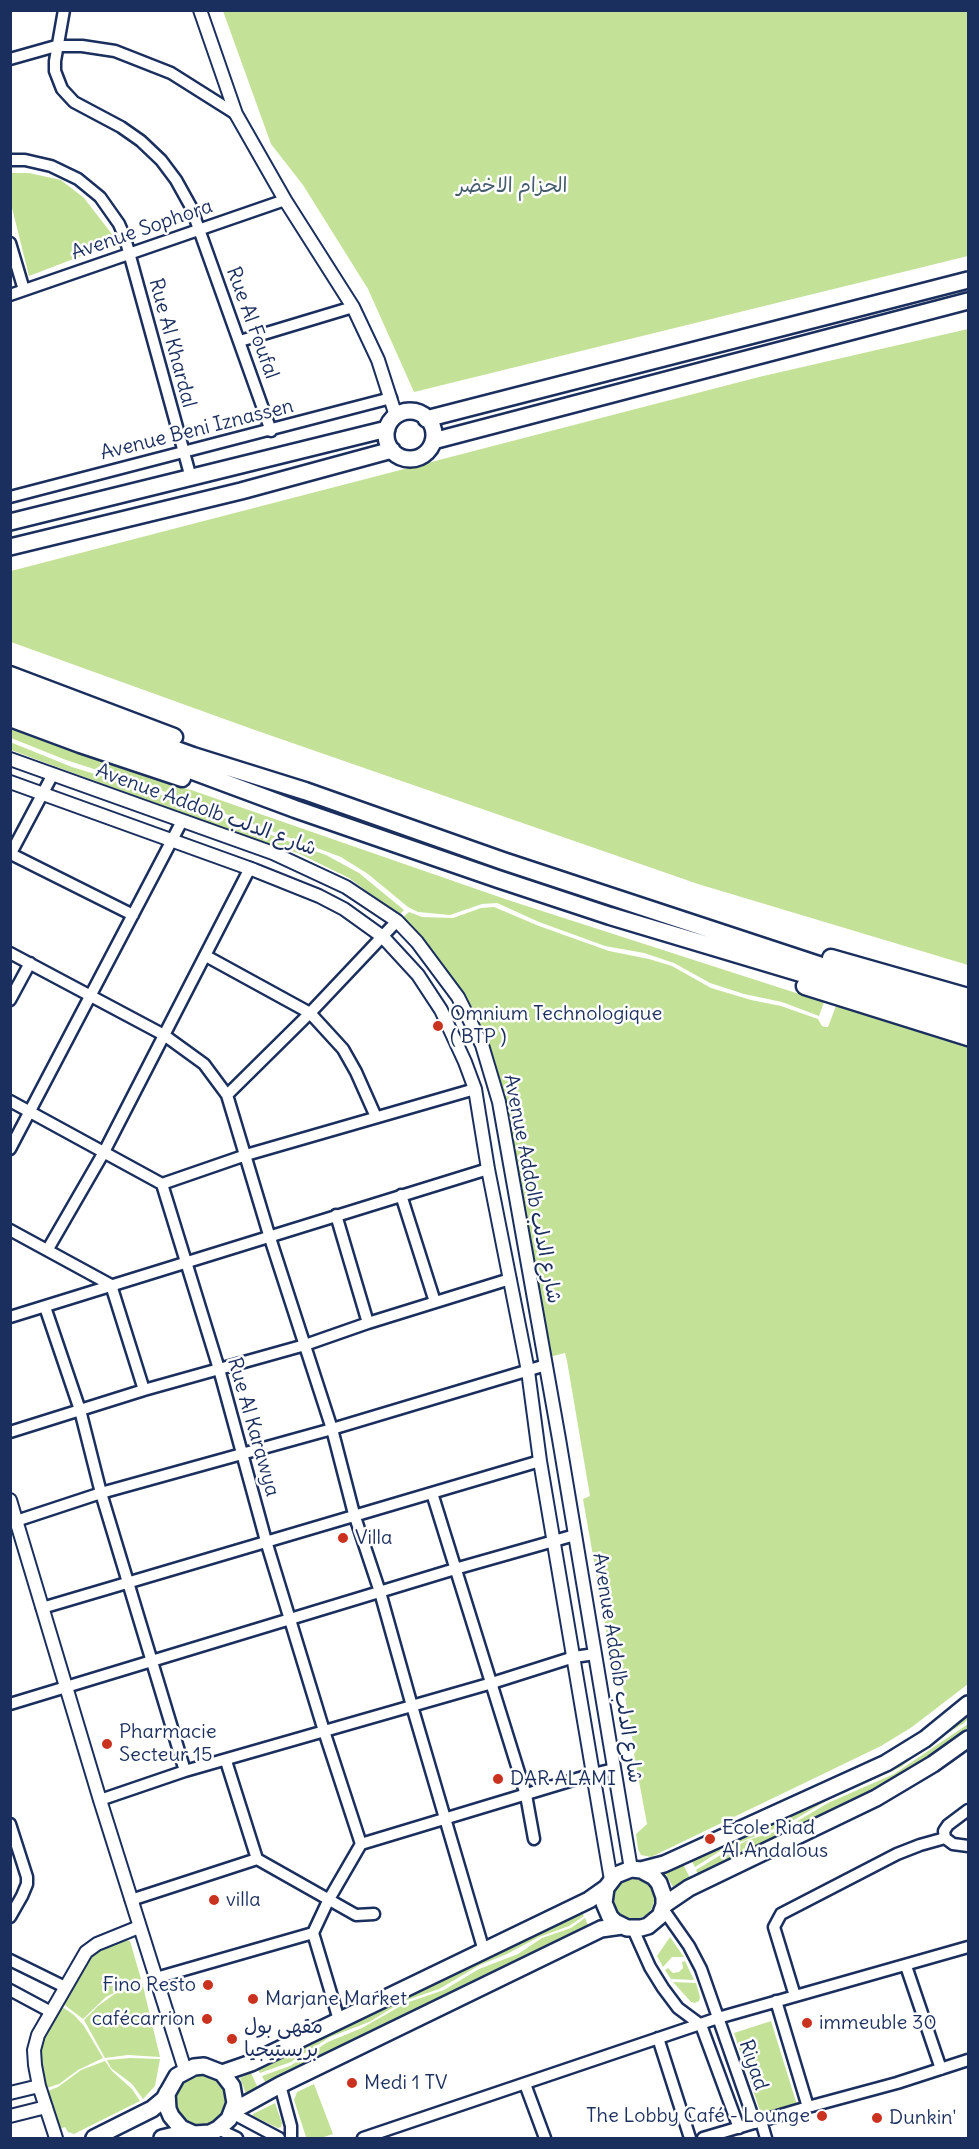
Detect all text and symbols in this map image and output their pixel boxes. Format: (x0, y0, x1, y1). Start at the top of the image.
park label: الحزام الاخضر (456, 174, 568, 198)
street label: Avenue Sophora (68, 195, 216, 265)
street label: Rue Al Foufal (221, 264, 283, 382)
street label: Rue Al Khardal (143, 276, 201, 410)
street label: Avenue Beni Iznassen (98, 394, 296, 466)
street label: Avenue Addolb شارع الدلب (92, 759, 320, 861)
place label: Omnium Technologique ( BTP ) (450, 1002, 662, 1049)
marker: Omnium Technologique ( BTP ) (431, 1019, 445, 1033)
street label: Avenue Addolb شارع الدلب (498, 1072, 566, 1306)
street label: Rue Al Karawya (222, 1355, 284, 1499)
place label: Villa (355, 1526, 392, 1550)
marker: Villa (336, 1531, 350, 1545)
street label: Avenue Addolb شارع الدلب (587, 1551, 647, 1785)
place label: Pharmacie Secteur 15 (119, 1720, 216, 1767)
marker: Pharmacie Secteur 15 (100, 1737, 114, 1751)
place label: DAR ALAMI (510, 1767, 616, 1791)
marker: DAR ALAMI (491, 1772, 505, 1786)
place label: Ecole Riad Al Andalous (722, 1816, 828, 1863)
marker: Ecole Riad Al Andalous (703, 1832, 717, 1846)
place label: villa (226, 1888, 261, 1912)
marker: villa (207, 1893, 221, 1907)
place label: Fino Resto (102, 1973, 196, 1997)
marker: Fino Resto (201, 1978, 215, 1992)
place label: Marjane Market (265, 1987, 407, 2011)
marker: Marjane Market (246, 1992, 260, 2006)
place label: cafécarrion (92, 2007, 195, 2031)
place label: immeuble 30 (819, 2011, 937, 2035)
marker: cafécarrion (200, 2012, 214, 2026)
place label: مقهى بول بريستيجيا (244, 2015, 323, 2062)
marker: immeuble 30 (800, 2016, 814, 2030)
marker: مقهى بول بريستيجيا (225, 2032, 239, 2046)
street label: Riyad (733, 2037, 773, 2093)
place label: Medi 1 TV (364, 2071, 448, 2095)
marker: Medi 1 TV (345, 2076, 359, 2090)
place label: The Lobby Café - Lounge (586, 2104, 810, 2128)
place label: Dunkin' (889, 2106, 956, 2130)
marker: The Lobby Café - Lounge (815, 2109, 829, 2123)
marker: Dunkin' (870, 2111, 884, 2125)

